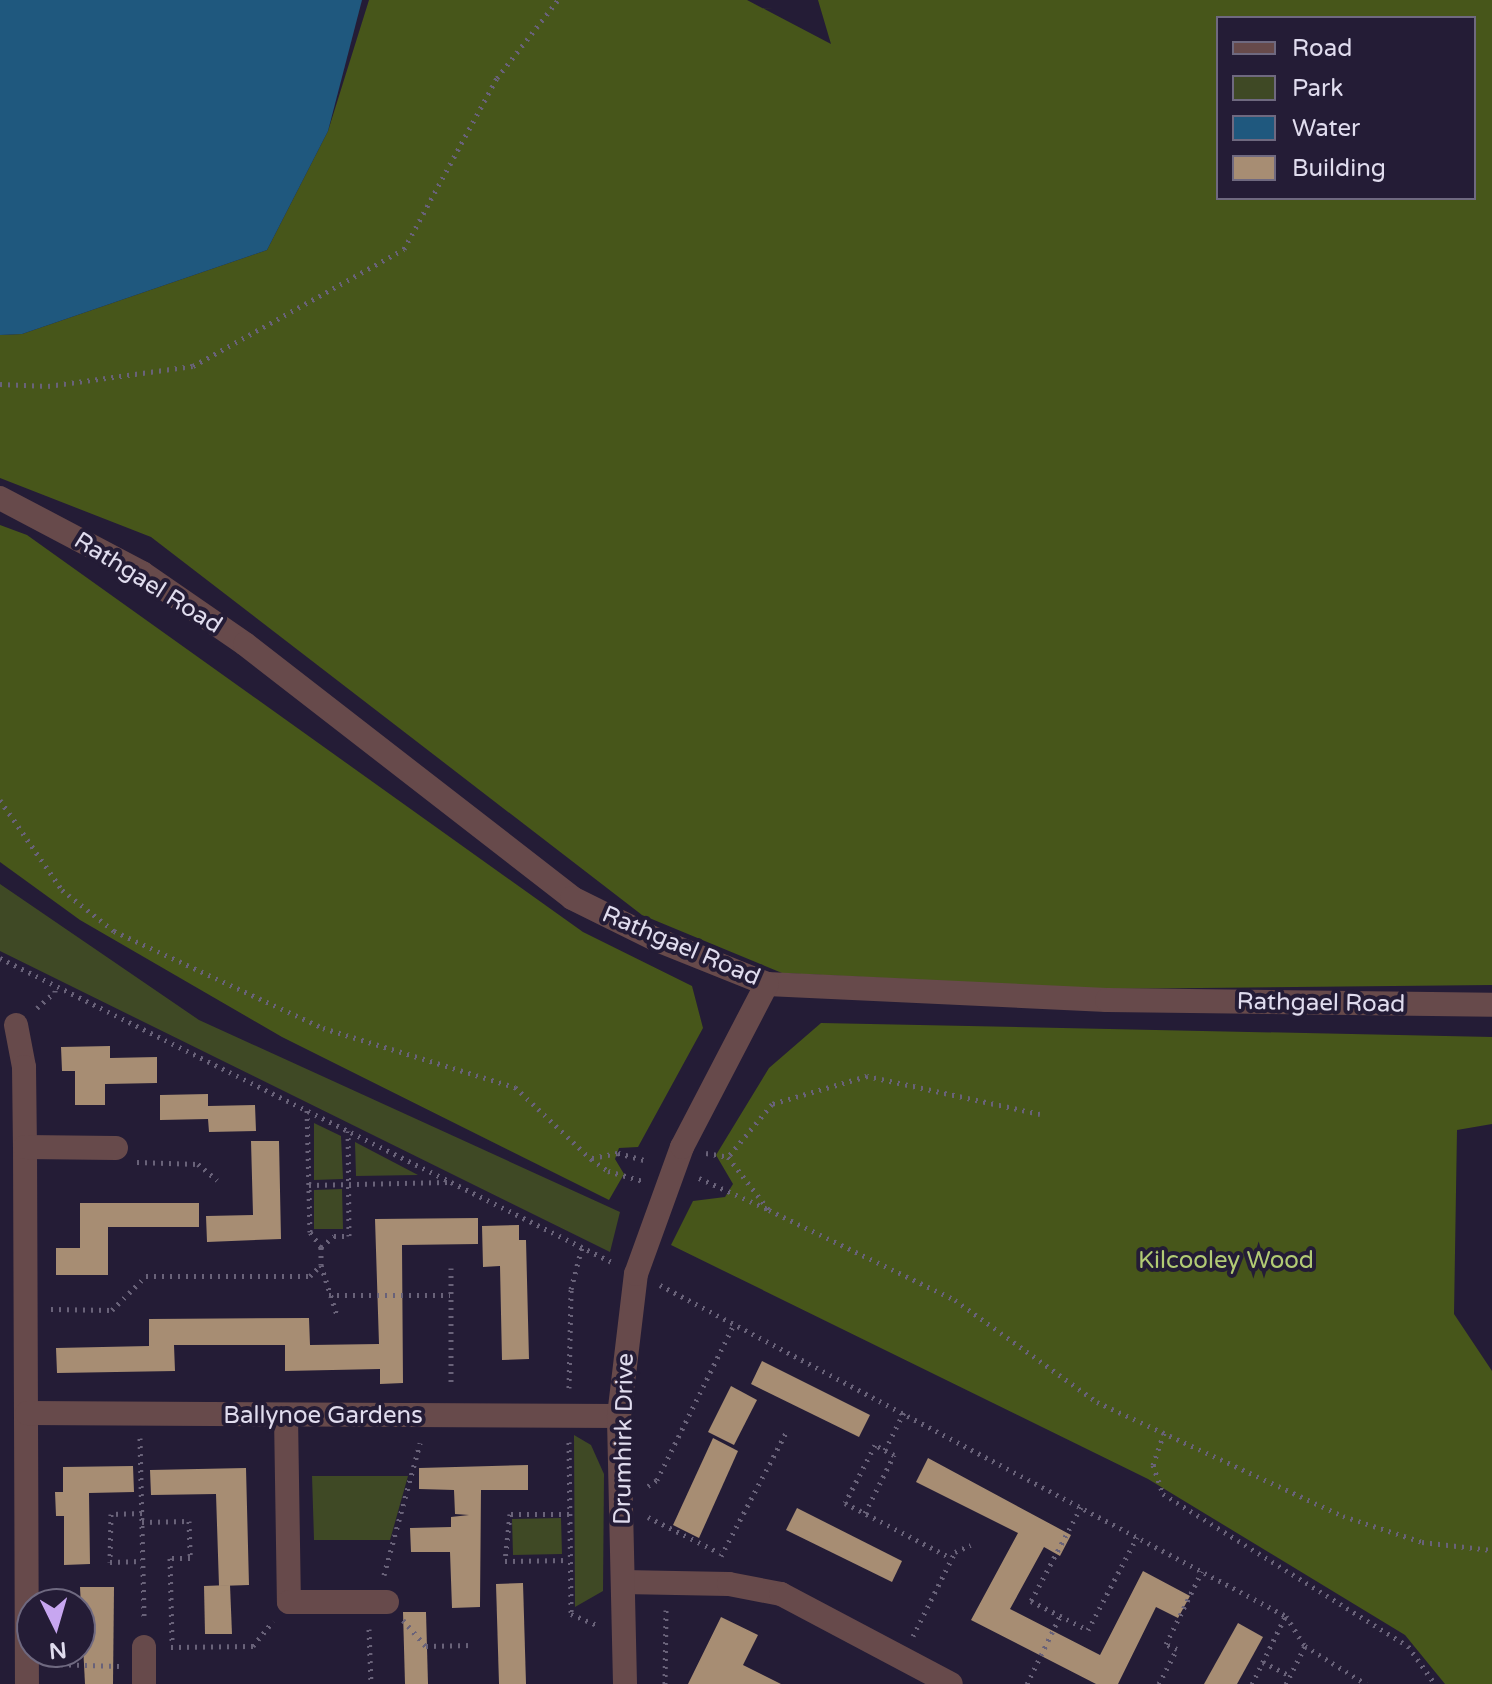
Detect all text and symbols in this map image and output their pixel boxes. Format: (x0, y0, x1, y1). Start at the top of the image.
legend (1216, 16, 1476, 200)
text: Road (1292, 34, 1352, 63)
text: Park (1292, 74, 1343, 103)
text: Water (1292, 114, 1360, 143)
text: Building (1292, 154, 1386, 183)
street label: Rathgael Road (69, 526, 227, 640)
street label: Rathgael Road (598, 900, 764, 992)
street label: Rathgael Road (1236, 987, 1406, 1019)
park label: Kilcooley Wood (1138, 1247, 1314, 1275)
street label: Drumhirk Drive (608, 1353, 640, 1525)
street label: Ballynoe Gardens (223, 1402, 423, 1430)
north arrow (16, 1588, 96, 1668)
text: N (48, 1636, 68, 1664)

